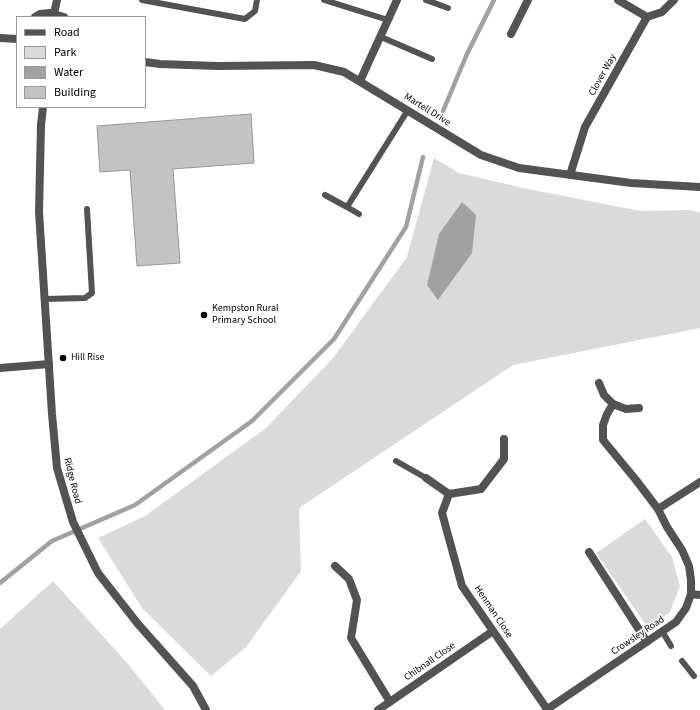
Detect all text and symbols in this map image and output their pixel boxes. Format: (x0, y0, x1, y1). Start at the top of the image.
legend (16, 16, 146, 108)
text: Road (54, 24, 80, 41)
text: Park (54, 44, 76, 61)
street label: Clover Way (587, 52, 619, 98)
text: Water (54, 64, 83, 81)
text: Building (54, 84, 96, 101)
street label: Martell Drive (401, 91, 453, 129)
place label: Kempston Rural Primary School (212, 303, 279, 326)
marker: Kempston Rural Primary School (199, 310, 209, 320)
place label: Hill Rise (71, 352, 104, 364)
marker: Hill Rise (58, 353, 68, 363)
street label: Ridge Road (60, 457, 84, 505)
street label: Henman Close (471, 584, 515, 640)
street label: Crowsley Road (609, 614, 667, 658)
street label: Chibnall Close (402, 640, 458, 684)

